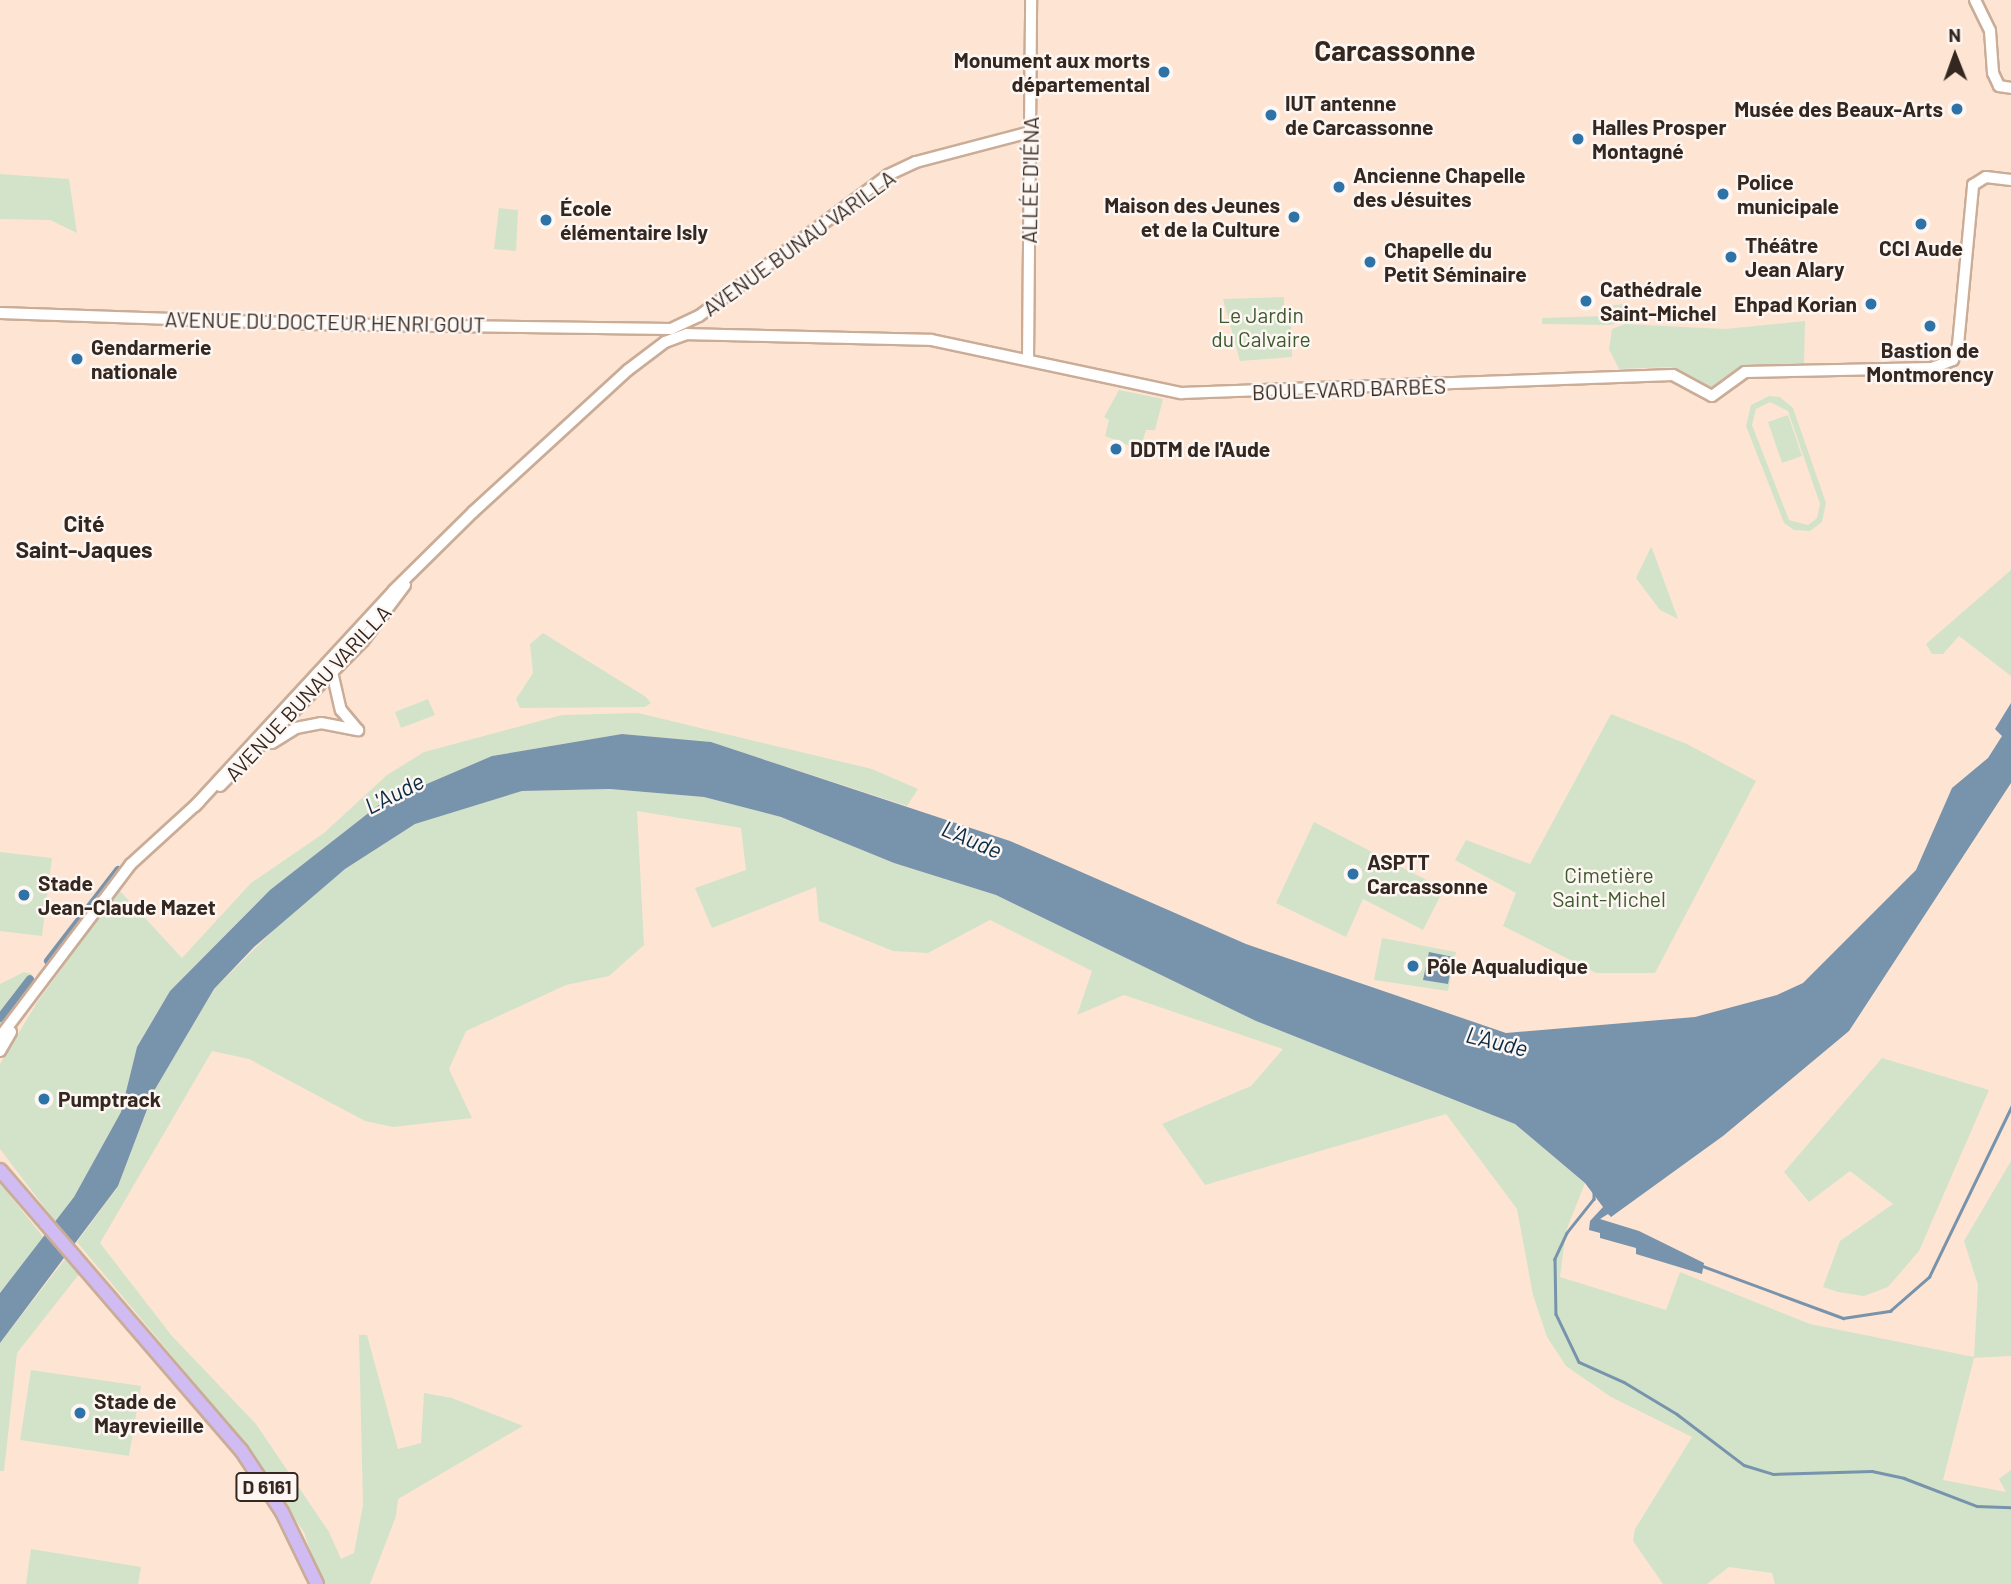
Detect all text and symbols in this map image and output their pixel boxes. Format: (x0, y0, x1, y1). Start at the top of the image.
north arrow (1920, 21, 1990, 91)
text: N (1948, 23, 1961, 46)
district label: Carcassonne (1314, 33, 1476, 67)
place label: Monument aux morts départemental (954, 47, 1150, 97)
marker: Monument aux morts départemental (1156, 64, 1172, 80)
place label: IUT antenne de Carcassonne (1285, 90, 1433, 140)
place label: Musée des Beaux-Arts (1734, 96, 1943, 122)
marker: Musée des Beaux-Arts (1949, 101, 1965, 117)
marker: IUT antenne de Carcassonne (1263, 107, 1279, 123)
place label: Halles Prosper Montagné (1592, 114, 1727, 164)
street label: ALLÉE D'IÉNA (1016, 116, 1044, 244)
marker: Halles Prosper Montagné (1570, 131, 1586, 147)
place label: Ancienne Chapelle des Jésuites (1353, 162, 1526, 212)
street label: AVENUE BUNAU VARILLA (698, 165, 900, 321)
place label: Police municipale (1737, 169, 1839, 219)
marker: Ancienne Chapelle des Jésuites (1331, 179, 1347, 195)
marker: Police municipale (1715, 186, 1731, 202)
place label: Maison des Jeunes et de la Culture (1104, 192, 1280, 242)
place label: École élémentaire Isly (560, 195, 708, 245)
marker: Maison des Jeunes et de la Culture (1286, 209, 1302, 225)
marker: École élémentaire Isly (538, 212, 554, 228)
marker: CCI Aude (1913, 216, 1929, 232)
place label: Théâtre Jean Alary (1745, 232, 1845, 282)
place label: CCI Aude (1879, 235, 1963, 261)
place label: Chapelle du Petit Séminaire (1384, 237, 1527, 287)
marker: Théâtre Jean Alary (1723, 249, 1739, 265)
marker: Chapelle du Petit Séminaire (1362, 254, 1378, 270)
place label: Cathédrale Saint-Michel (1600, 276, 1716, 326)
place label: Ehpad Korian (1734, 291, 1857, 317)
marker: Cathédrale Saint-Michel (1578, 293, 1594, 309)
marker: Ehpad Korian (1863, 296, 1879, 312)
park label: Le Jardin du Calvaire (1211, 302, 1311, 352)
street label: AVENUE DU DOCTEUR HENRI GOUT (165, 307, 485, 337)
marker: Bastion de Montmorency (1922, 318, 1938, 334)
place label: Gendarmerie nationale (91, 334, 212, 384)
place label: Bastion de Montmorency (1866, 337, 1994, 387)
marker: Gendarmerie nationale (69, 351, 85, 367)
street label: BOULEVARD BARBÈS (1251, 373, 1447, 405)
place label: DDTM de l'Aude (1130, 436, 1270, 462)
marker: DDTM de l'Aude (1108, 441, 1124, 457)
district label: Cité Saint-Jaques (15, 509, 153, 563)
street label: AVENUE BUNAU VARILLA (220, 600, 396, 786)
water label: L'Aude (360, 766, 428, 820)
water label: L'Aude (938, 814, 1006, 864)
place label: ASPTT Carcassonne (1367, 849, 1488, 899)
park label: Cimetière Saint-Michel (1552, 862, 1666, 912)
marker: ASPTT Carcassonne (1345, 866, 1361, 882)
place label: Stade Jean-Claude Mazet (38, 870, 216, 920)
marker: Stade Jean-Claude Mazet (16, 887, 32, 903)
place label: Pôle Aqualudique (1427, 953, 1588, 979)
marker: Pôle Aqualudique (1405, 958, 1421, 974)
water label: L'Aude (1463, 1020, 1531, 1062)
place label: Pumptrack (58, 1086, 161, 1112)
marker: Pumptrack (36, 1091, 52, 1107)
place label: Stade de Mayrevieille (94, 1388, 204, 1438)
marker: Stade de Mayrevieille (72, 1405, 88, 1421)
road number: D 6161 (234, 1471, 300, 1502)

